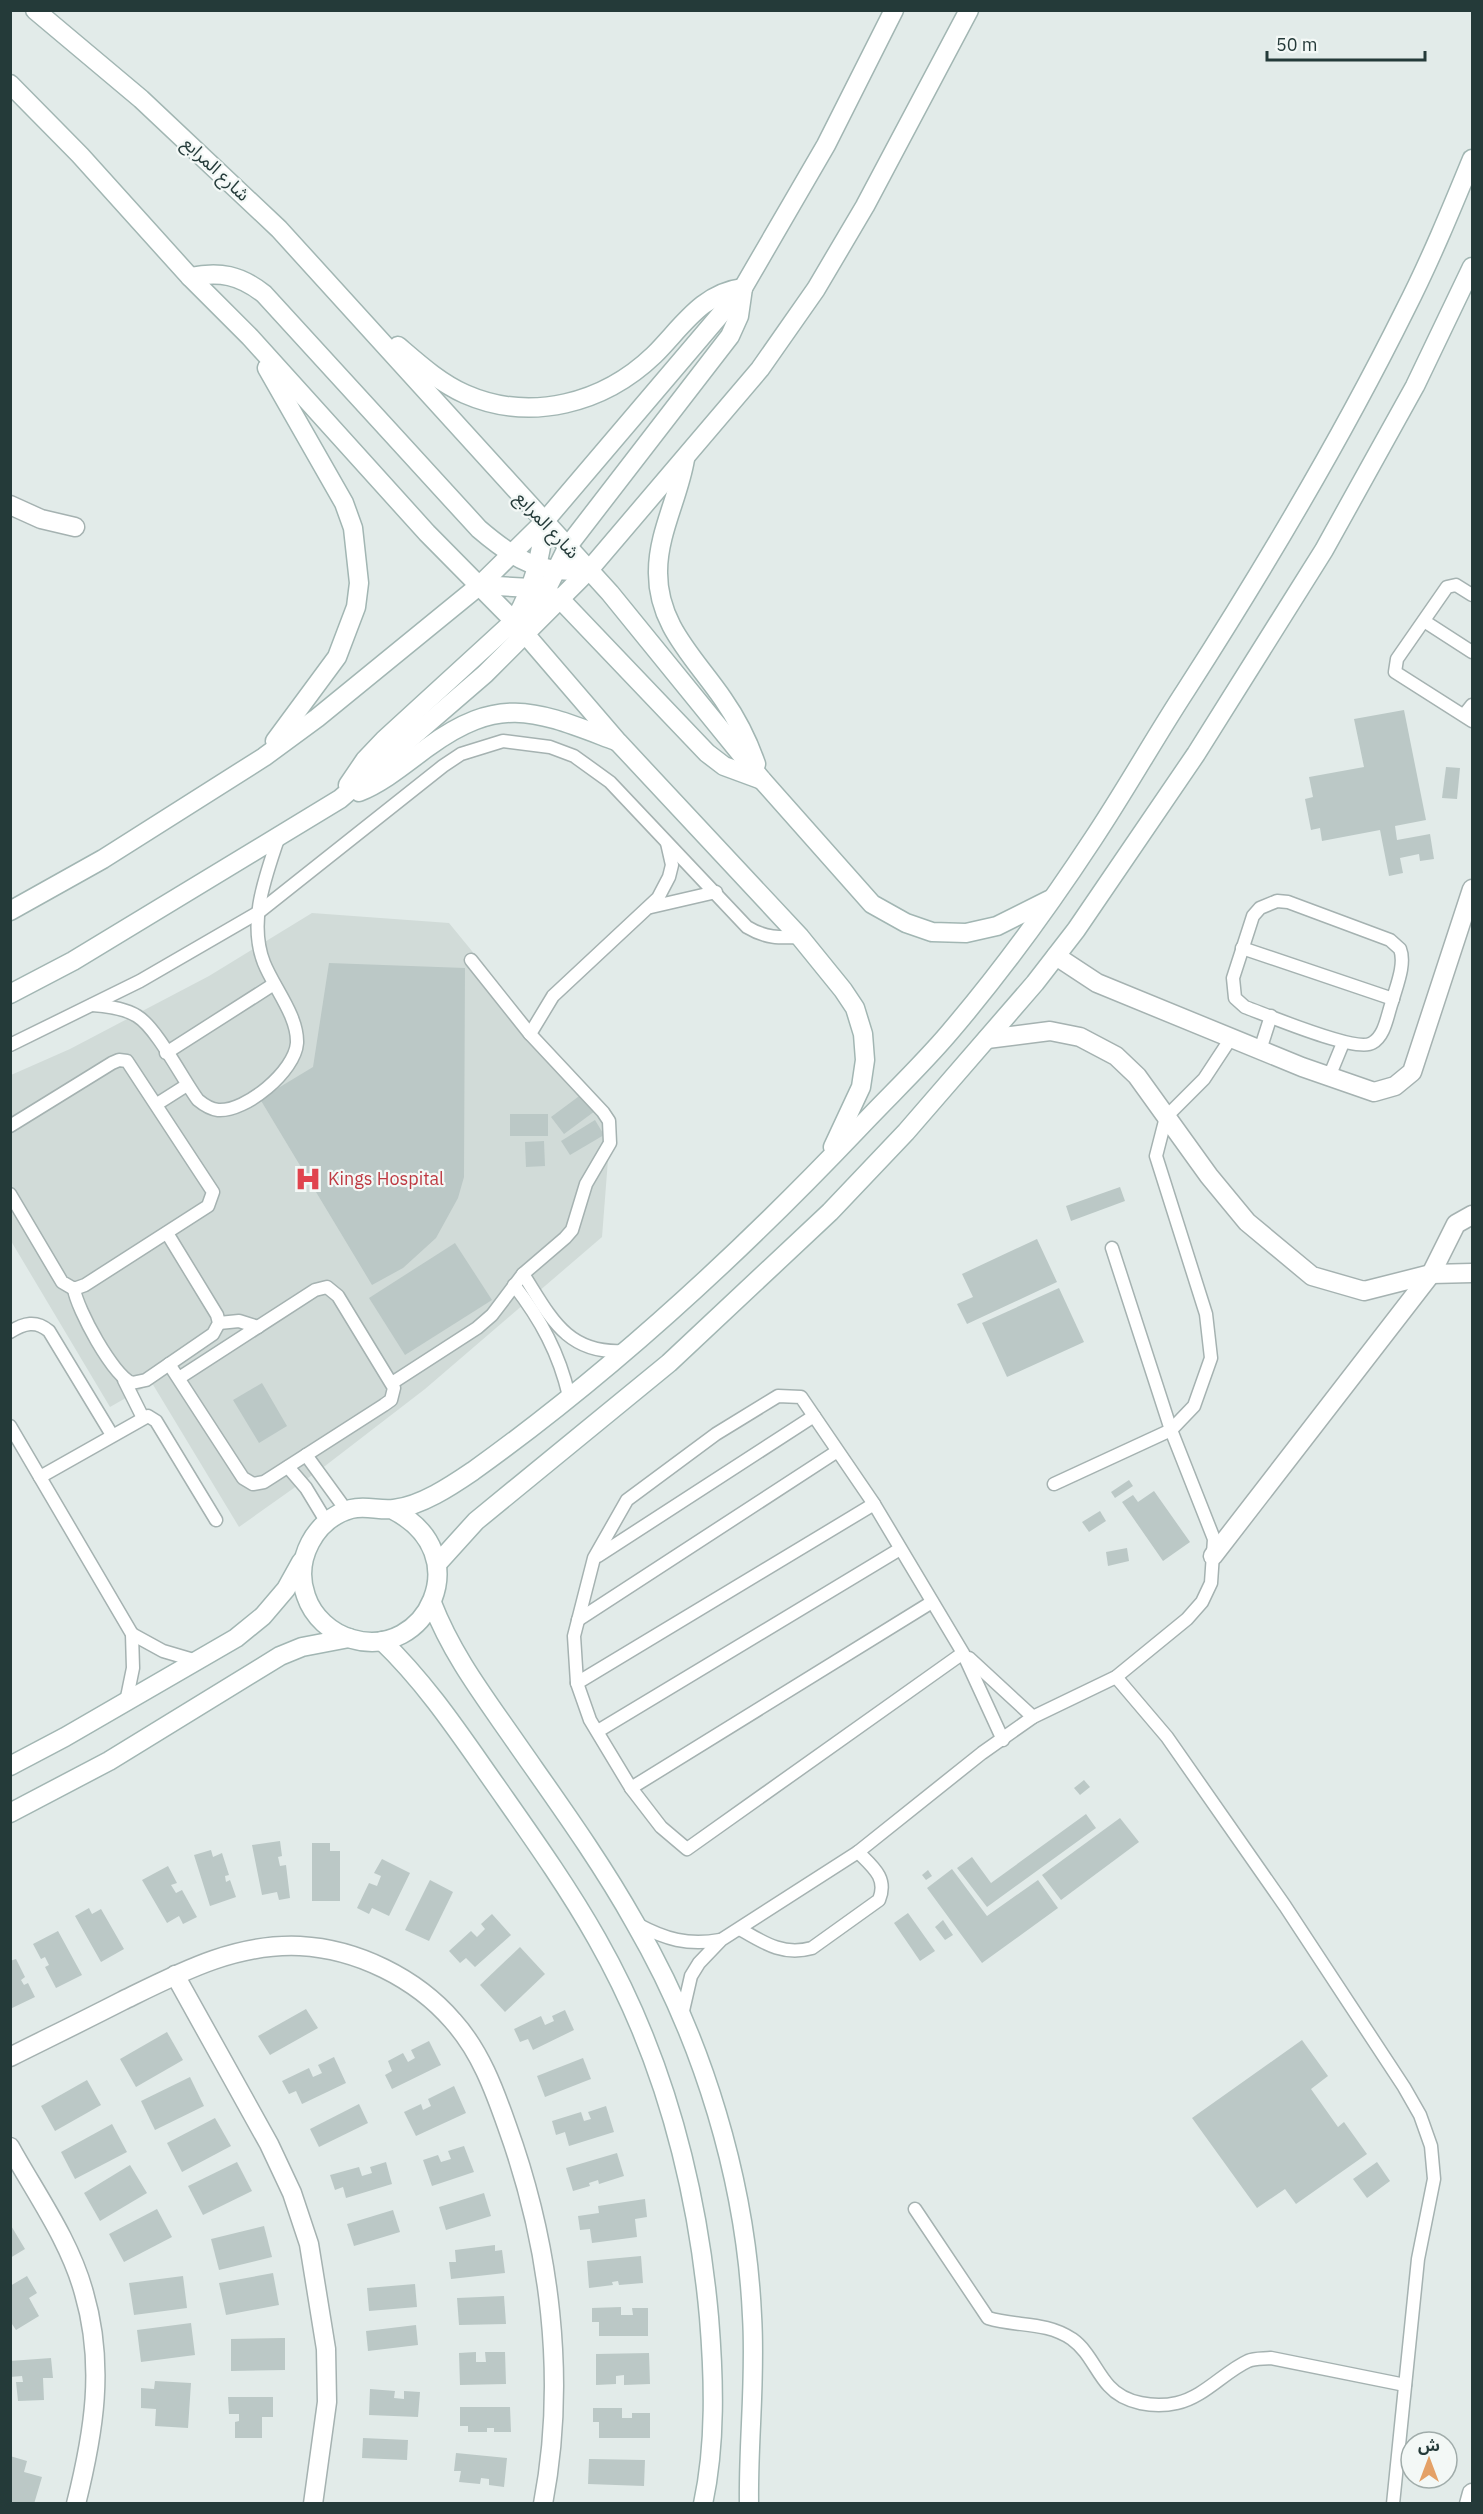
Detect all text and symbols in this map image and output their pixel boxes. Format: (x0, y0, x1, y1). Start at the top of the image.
scale bar (1267, 24, 1424, 62)
text: 50 m (1276, 33, 1318, 56)
street label: شارع المرابع (176, 132, 255, 208)
street label: شارع المرابع (508, 486, 584, 565)
hospital icon: Kings Hospital (293, 1164, 323, 1194)
place label: Kings Hospital (328, 1167, 444, 1190)
north arrow (1399, 2430, 1459, 2490)
text: ش (1418, 2435, 1440, 2455)

